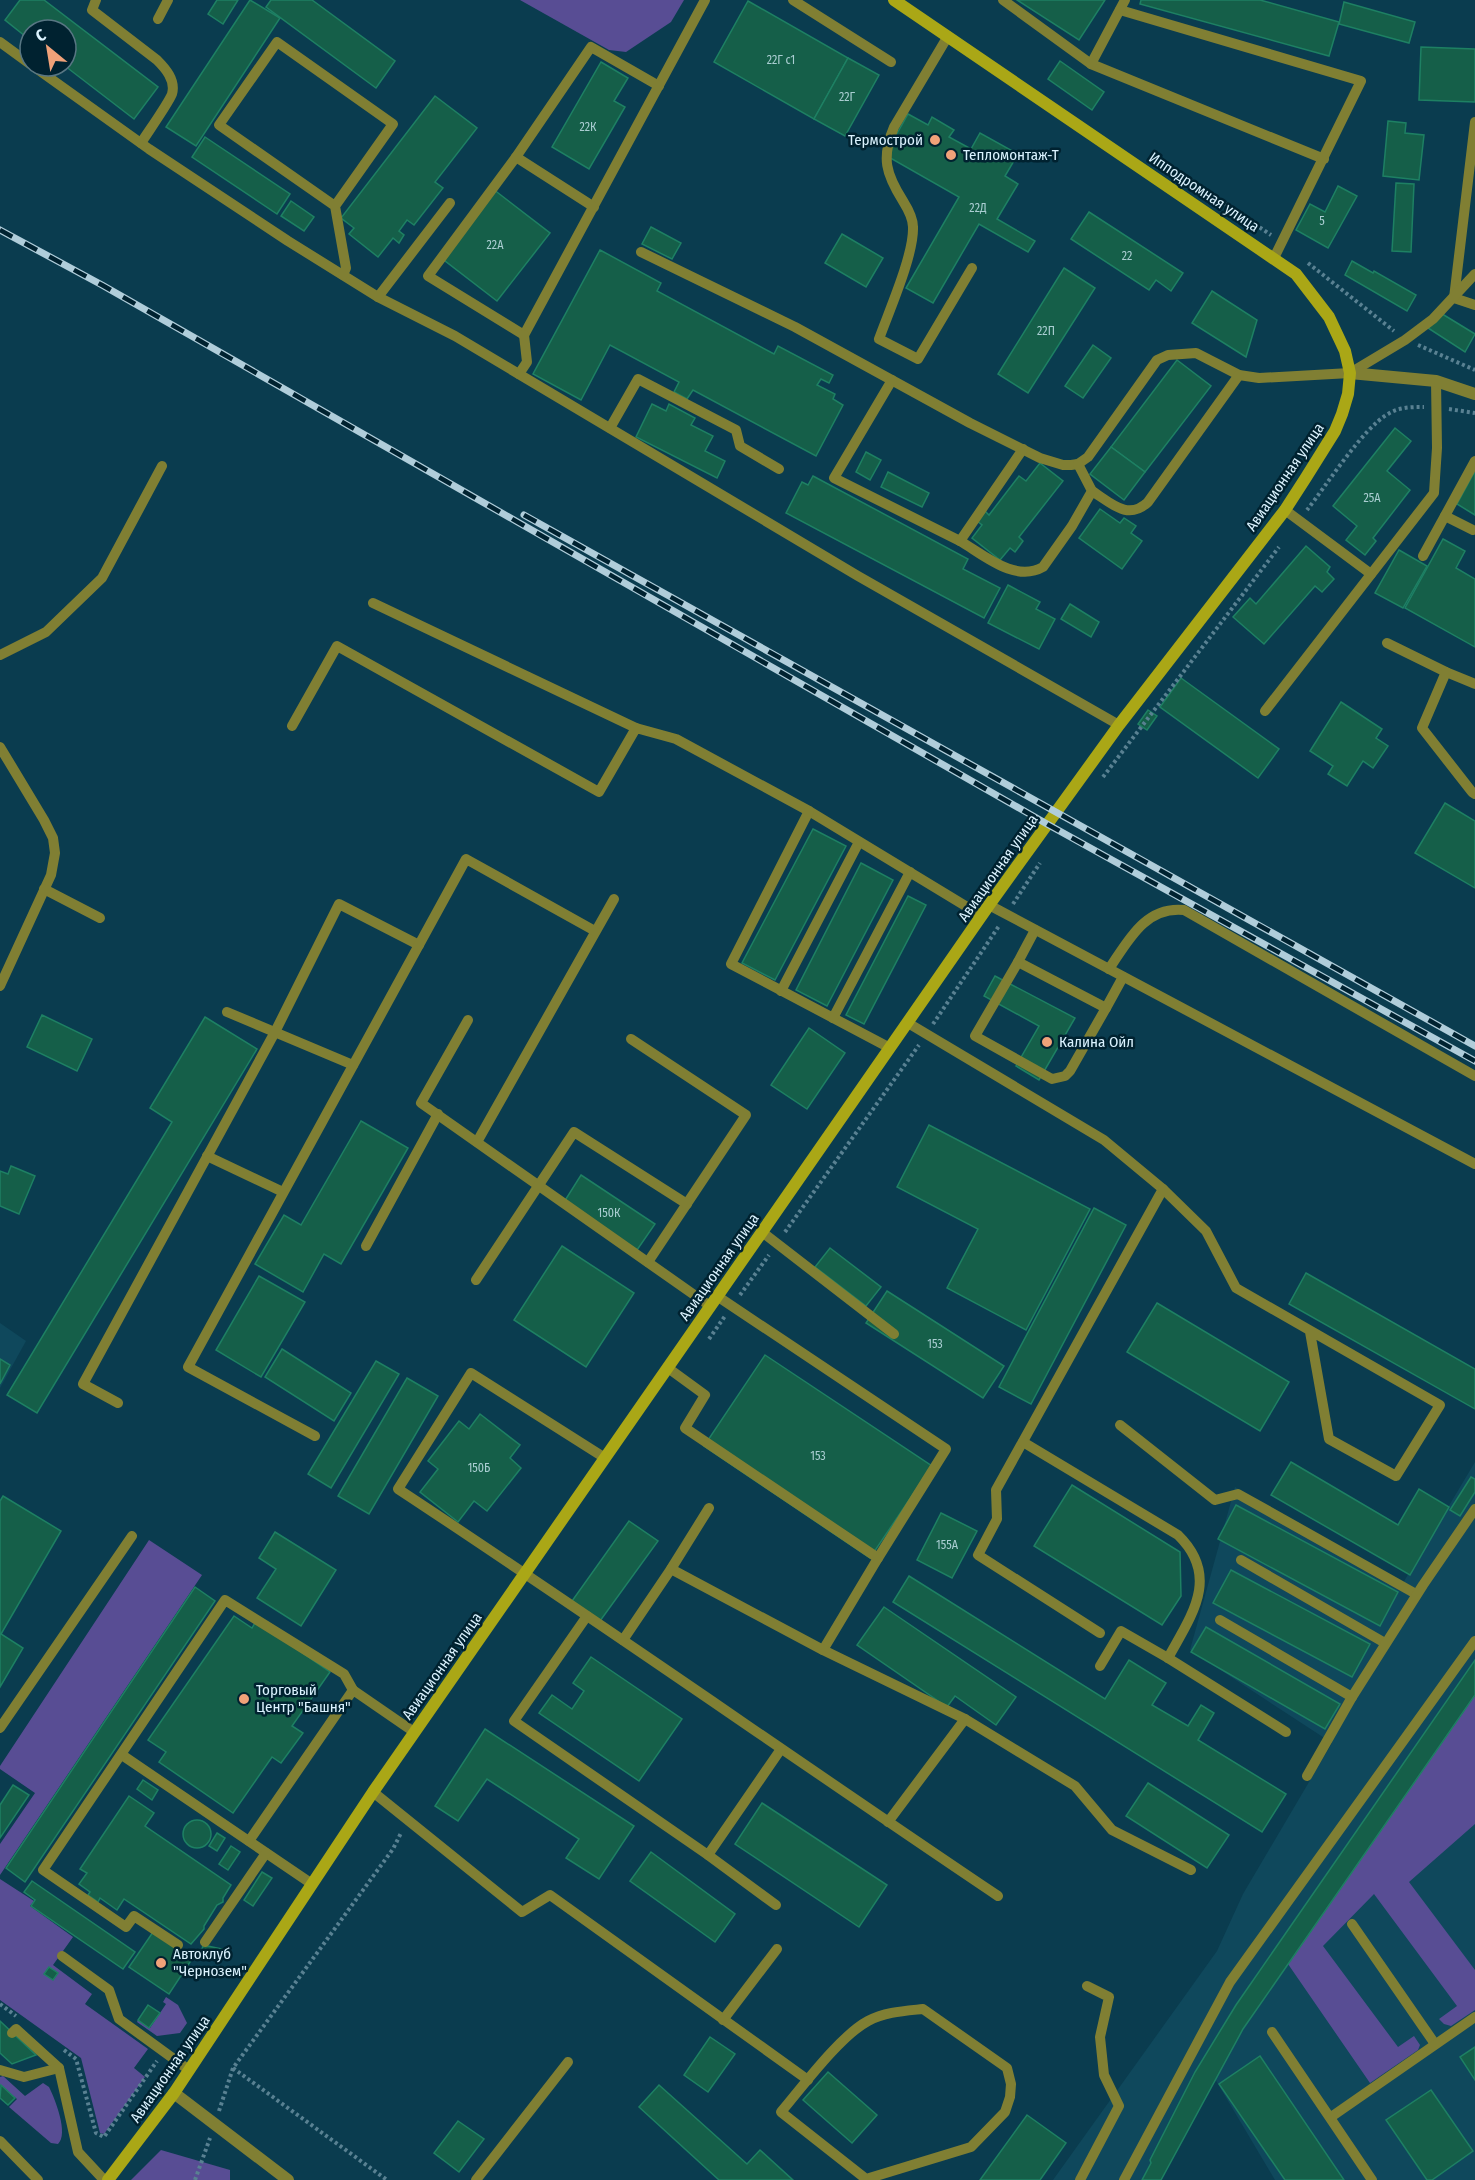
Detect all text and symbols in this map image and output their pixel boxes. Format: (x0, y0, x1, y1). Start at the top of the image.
north arrow (18, 18, 78, 78)
text: С (32, 25, 50, 46)
house number: 22Г с1 (767, 53, 795, 67)
house number: 22Г (839, 90, 856, 104)
house number: 22К (580, 120, 597, 134)
place label: Термострой (848, 131, 923, 149)
marker: Термострой (928, 133, 942, 147)
place label: Тепломонтаж-Т (963, 146, 1059, 164)
marker: Тепломонтаж-Т (944, 148, 958, 162)
street label: Ипподромная улица (1145, 148, 1263, 236)
house number: 22Д (969, 201, 987, 215)
house number: 5 (1319, 214, 1325, 228)
house number: 22А (487, 238, 504, 252)
house number: 22 (1122, 249, 1132, 263)
house number: 22П (1037, 324, 1055, 338)
street label: Авиационная улица (1242, 419, 1328, 535)
house number: 25А (1363, 491, 1381, 505)
street label: Авиационная улица (954, 811, 1042, 925)
place label: Калина Ойл (1059, 1033, 1134, 1051)
marker: Калина Ойл (1040, 1035, 1054, 1049)
house number: 150К (598, 1206, 621, 1220)
street label: Авиационная улица (675, 1210, 763, 1324)
house number: 153 (927, 1337, 943, 1351)
house number: 153 (810, 1449, 826, 1463)
house number: 150Б (468, 1461, 490, 1475)
house number: 155А (936, 1538, 959, 1552)
street label: Авиационная улица (398, 1609, 486, 1723)
place label: Торговый Центр "Башня" (256, 1681, 351, 1716)
marker: Торговый Центр "Башня" (237, 1692, 251, 1706)
place label: Автоклуб "Чернозем" (173, 1945, 247, 1980)
marker: Автоклуб "Чернозем" (154, 1956, 168, 1970)
street label: Авиационная улица (126, 2012, 214, 2126)

